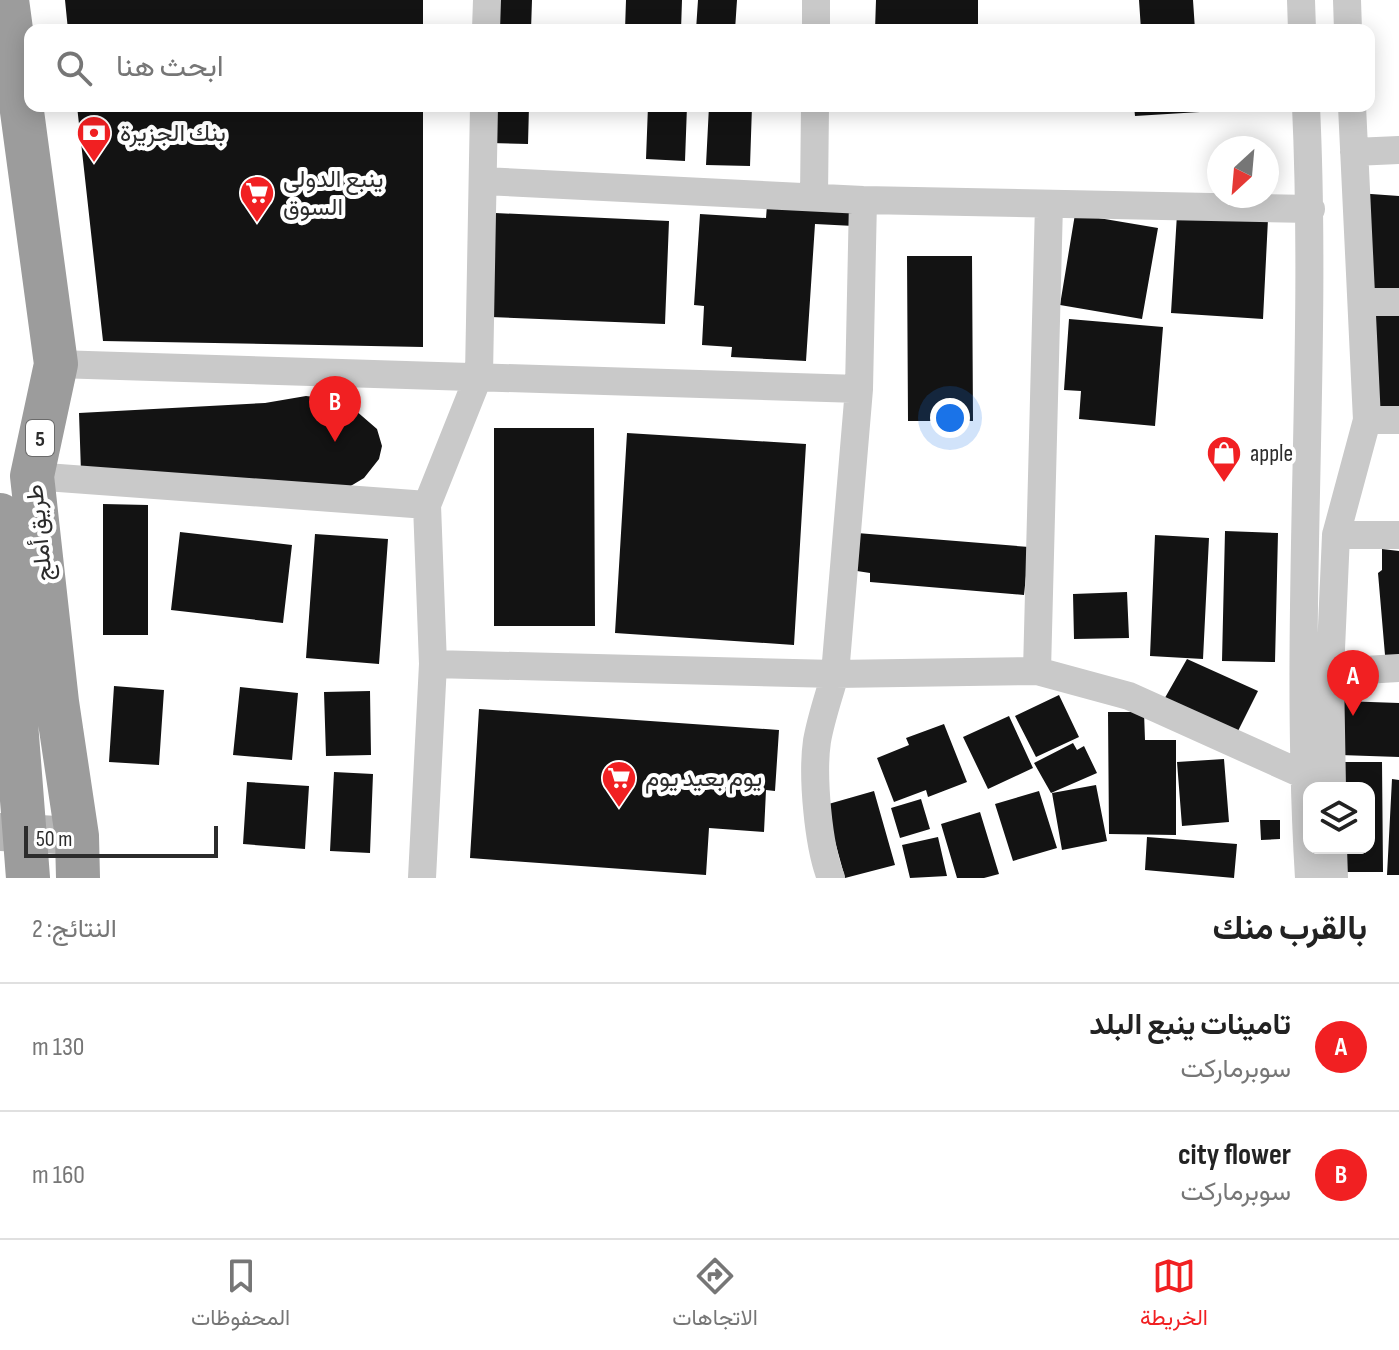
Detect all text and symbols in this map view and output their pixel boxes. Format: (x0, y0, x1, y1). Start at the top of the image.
search box (24, 24, 1375, 112)
icon: search (52, 46, 96, 90)
text: ابحث هنا (116, 49, 224, 85)
bank icon: بنك الجزيرة (75, 114, 113, 164)
place label: بنك الجزيرة (120, 119, 226, 148)
north arrow (1207, 136, 1279, 208)
place label: ينبع الدولى السوق (283, 165, 384, 222)
supermarket icon: ينبع الدولى السوق (238, 174, 276, 224)
pin: B (309, 376, 361, 442)
your location (930, 398, 970, 438)
road number: 5 (26, 420, 54, 456)
shop icon: apple (1205, 434, 1243, 484)
place label: apple (1250, 439, 1293, 468)
street label: طريق أملج (20, 483, 61, 583)
pin: A (1327, 650, 1379, 716)
supermarket icon: يوم بعيد يوم (600, 759, 638, 809)
place label: يوم بعيد يوم (645, 764, 762, 794)
map controls (1303, 782, 1375, 854)
button: layers (1303, 782, 1375, 854)
scale bar (24, 822, 218, 858)
text: 50 m (36, 826, 72, 853)
text: بالقرب منك (1212, 908, 1367, 949)
text: النتائج: 2 (32, 914, 117, 945)
text: تامينات ينبع البلد (1089, 1007, 1291, 1043)
text: 130 m (32, 1032, 84, 1063)
text: A (1335, 1032, 1347, 1063)
text: سوبرماركت (1180, 1054, 1291, 1085)
text: city flower (1178, 1137, 1291, 1173)
text: 160 m (32, 1160, 85, 1191)
text: B (1335, 1160, 1347, 1191)
text: سوبرماركت (1180, 1177, 1291, 1208)
tab: المحفوظات (191, 1254, 290, 1337)
tab: الاتجاهات (672, 1254, 758, 1337)
tab: الخريطة (1140, 1254, 1208, 1337)

